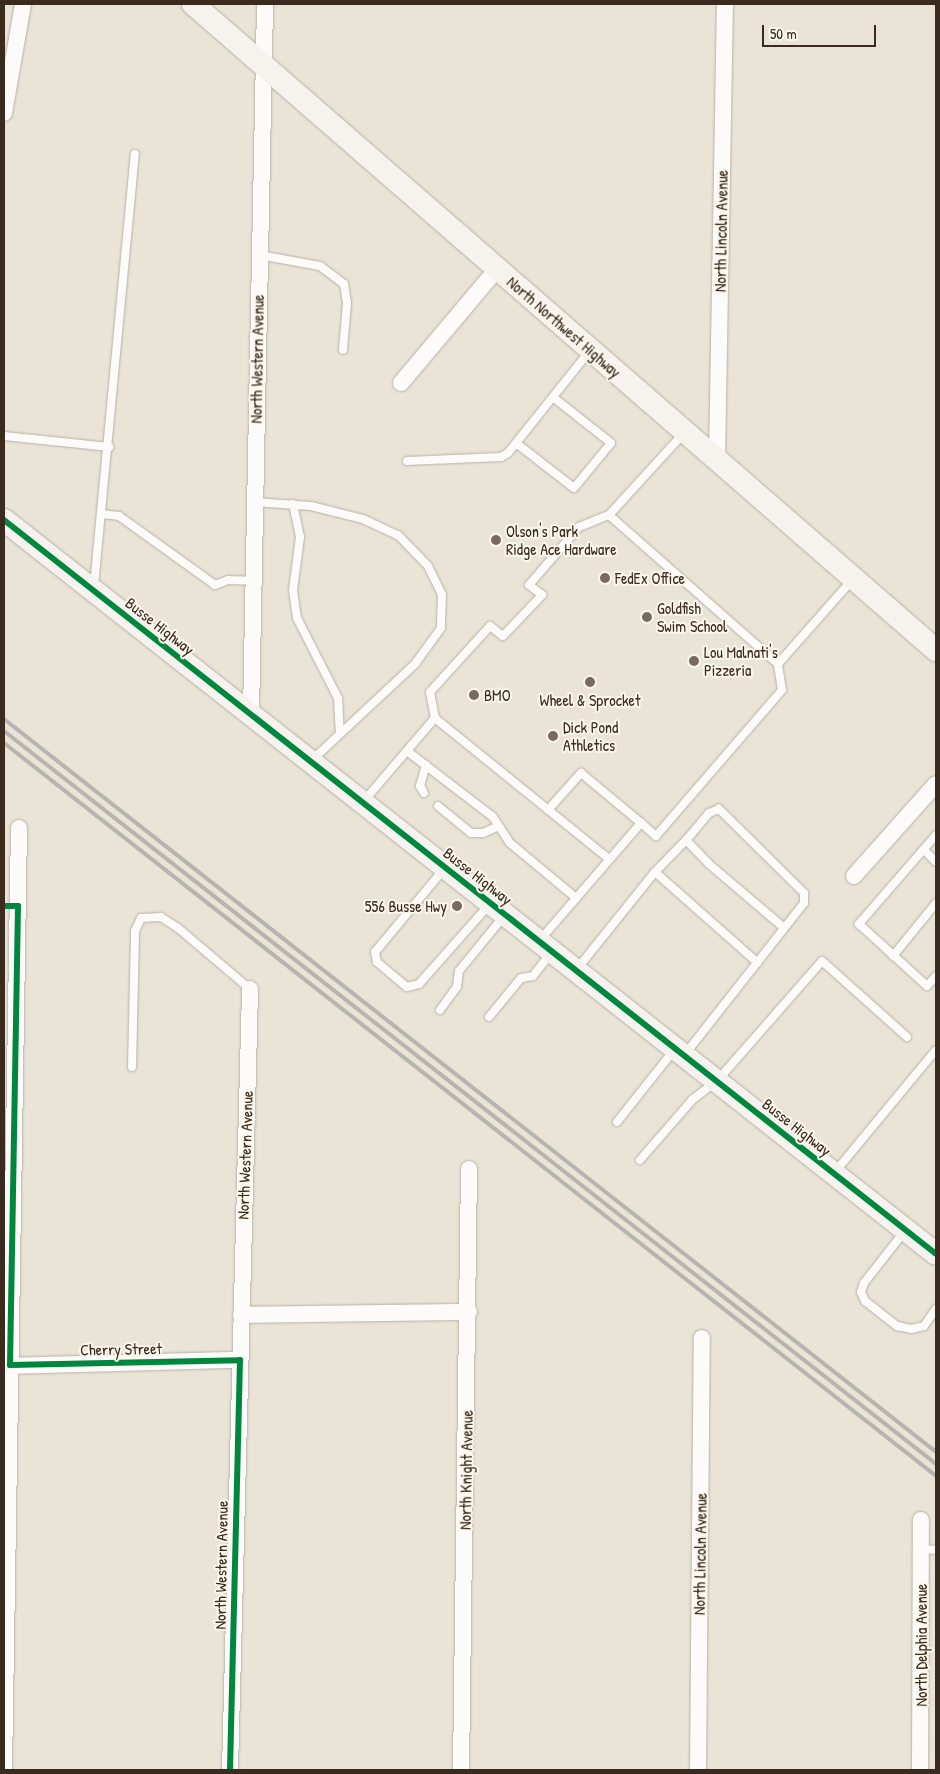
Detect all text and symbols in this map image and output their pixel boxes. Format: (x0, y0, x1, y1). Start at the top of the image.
scale bar (765, 15, 879, 47)
text: 50 m (770, 23, 797, 44)
street label: North Lincoln Avenue (710, 170, 732, 292)
street label: North Northwest Highway (503, 272, 625, 382)
street label: North Western Avenue (246, 294, 268, 424)
place label: Olson's Park Ridge Ace Hardware (506, 521, 617, 559)
marker: Olson's Park Ridge Ace Hardware (490, 534, 502, 546)
place label: FedEx Office (615, 568, 685, 588)
marker: FedEx Office (599, 572, 611, 584)
street label: Busse Highway (122, 593, 198, 659)
place label: Goldfish Swim School (657, 598, 727, 636)
marker: Goldfish Swim School (641, 611, 653, 623)
place label: Lou Malnati's Pizzeria (704, 642, 778, 680)
marker: Lou Malnati's Pizzeria (688, 655, 700, 667)
marker: Wheel & Sprocket (584, 676, 596, 688)
place label: BMO (484, 685, 511, 705)
marker: BMO (468, 689, 480, 701)
place label: Wheel & Sprocket (540, 690, 640, 710)
place label: Dick Pond Athletics (563, 717, 618, 755)
marker: Dick Pond Athletics (547, 730, 559, 742)
street label: Busse Highway (440, 843, 516, 909)
place label: 556 Busse Hwy (365, 896, 447, 916)
marker: 556 Busse Hwy (451, 900, 463, 912)
street label: North Western Avenue (233, 1090, 257, 1220)
street label: Busse Highway (759, 1094, 835, 1160)
street label: Cherry Street (80, 1339, 162, 1359)
street label: North Knight Avenue (455, 1410, 477, 1530)
street label: North Lincoln Avenue (689, 1493, 711, 1615)
street label: North Western Avenue (210, 1500, 232, 1630)
street label: North Delphia Avenue (911, 1584, 931, 1706)

